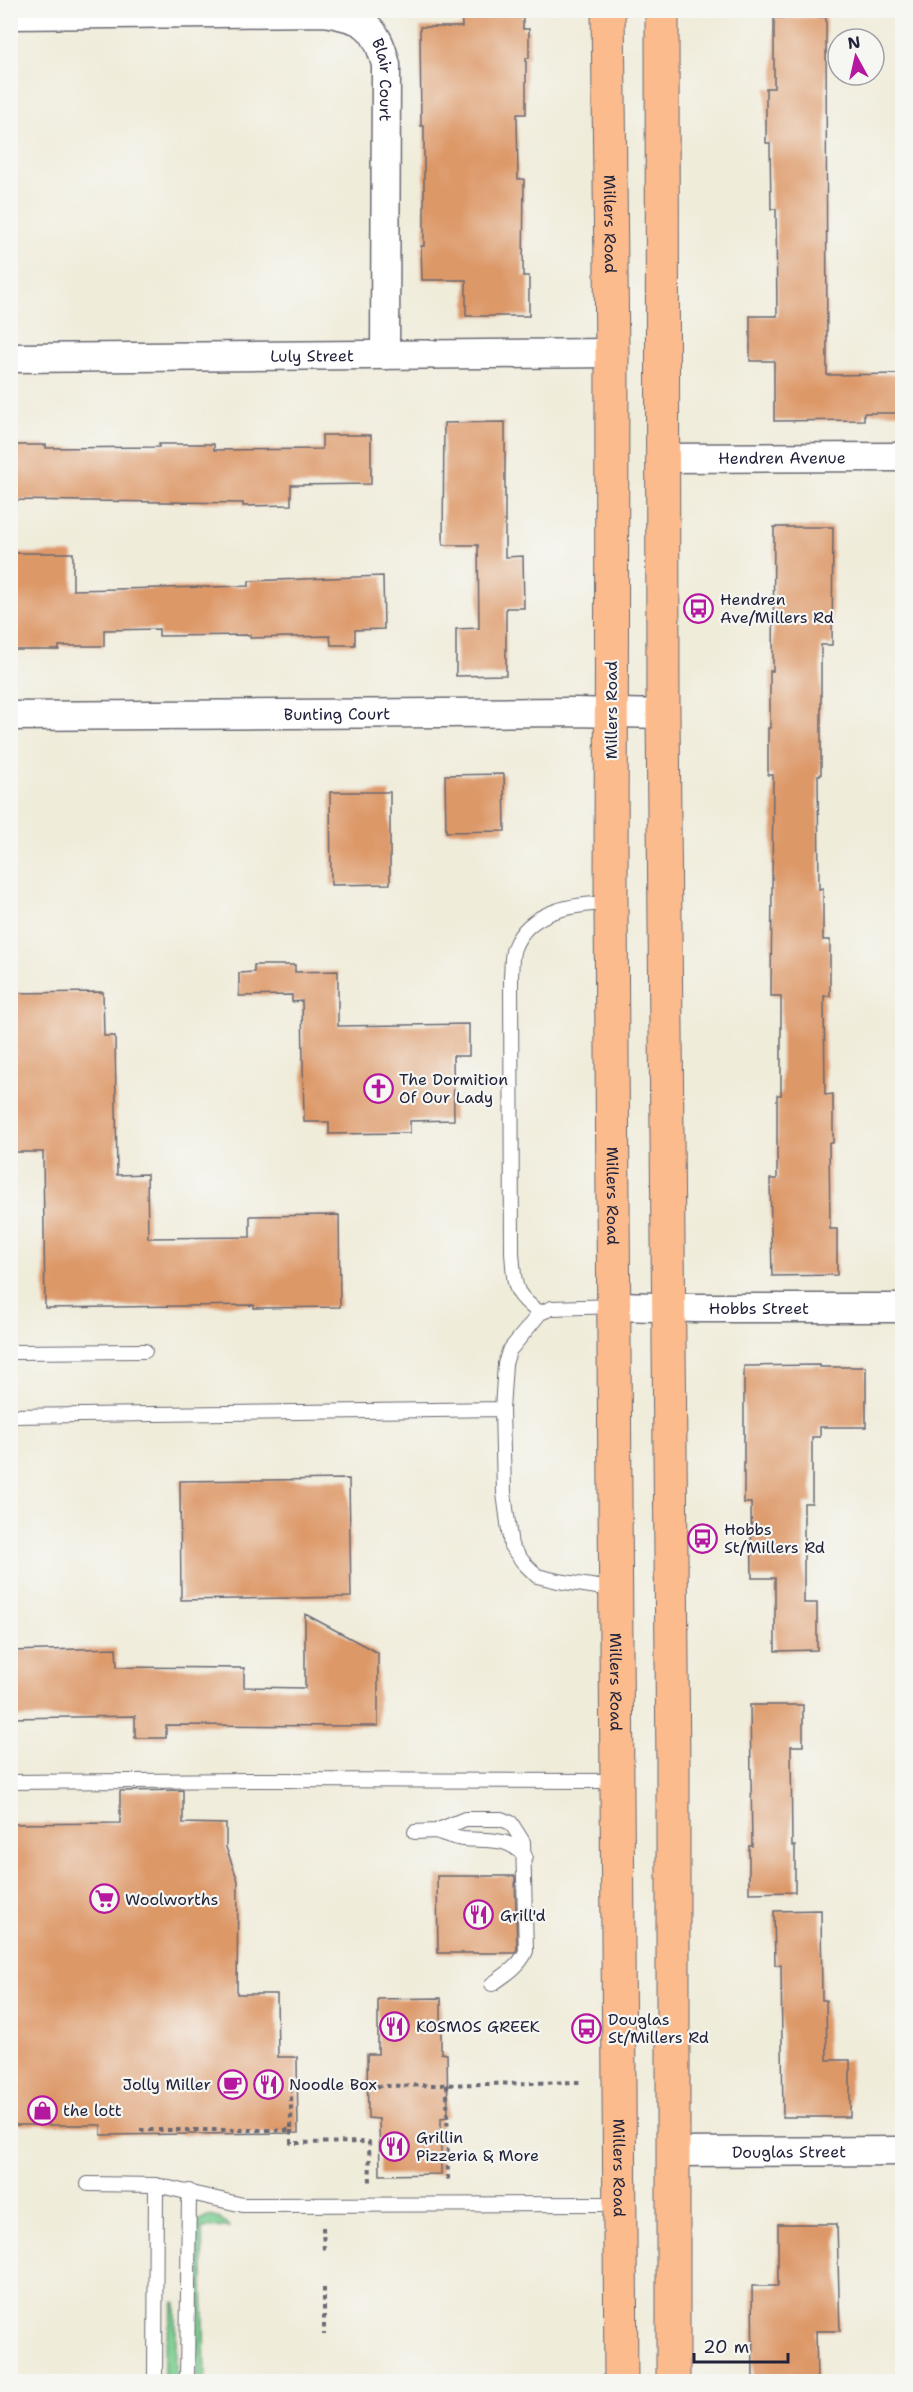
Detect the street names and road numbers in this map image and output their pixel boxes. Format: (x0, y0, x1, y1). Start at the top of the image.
street label: Blair Court (367, 35, 396, 122)
street label: Millers Road (599, 175, 621, 273)
street label: Luly Street (270, 345, 354, 367)
street label: Hendren Avenue (718, 447, 846, 469)
street label: Millers Road (601, 661, 622, 759)
street label: Bunting Court (284, 703, 390, 725)
street label: Millers Road (602, 1147, 623, 1245)
street label: Hobbs Street (709, 1298, 809, 1319)
street label: Millers Road (605, 1633, 627, 1731)
street label: Millers Road (608, 2119, 630, 2217)
street label: Douglas Street (732, 2141, 846, 2163)

